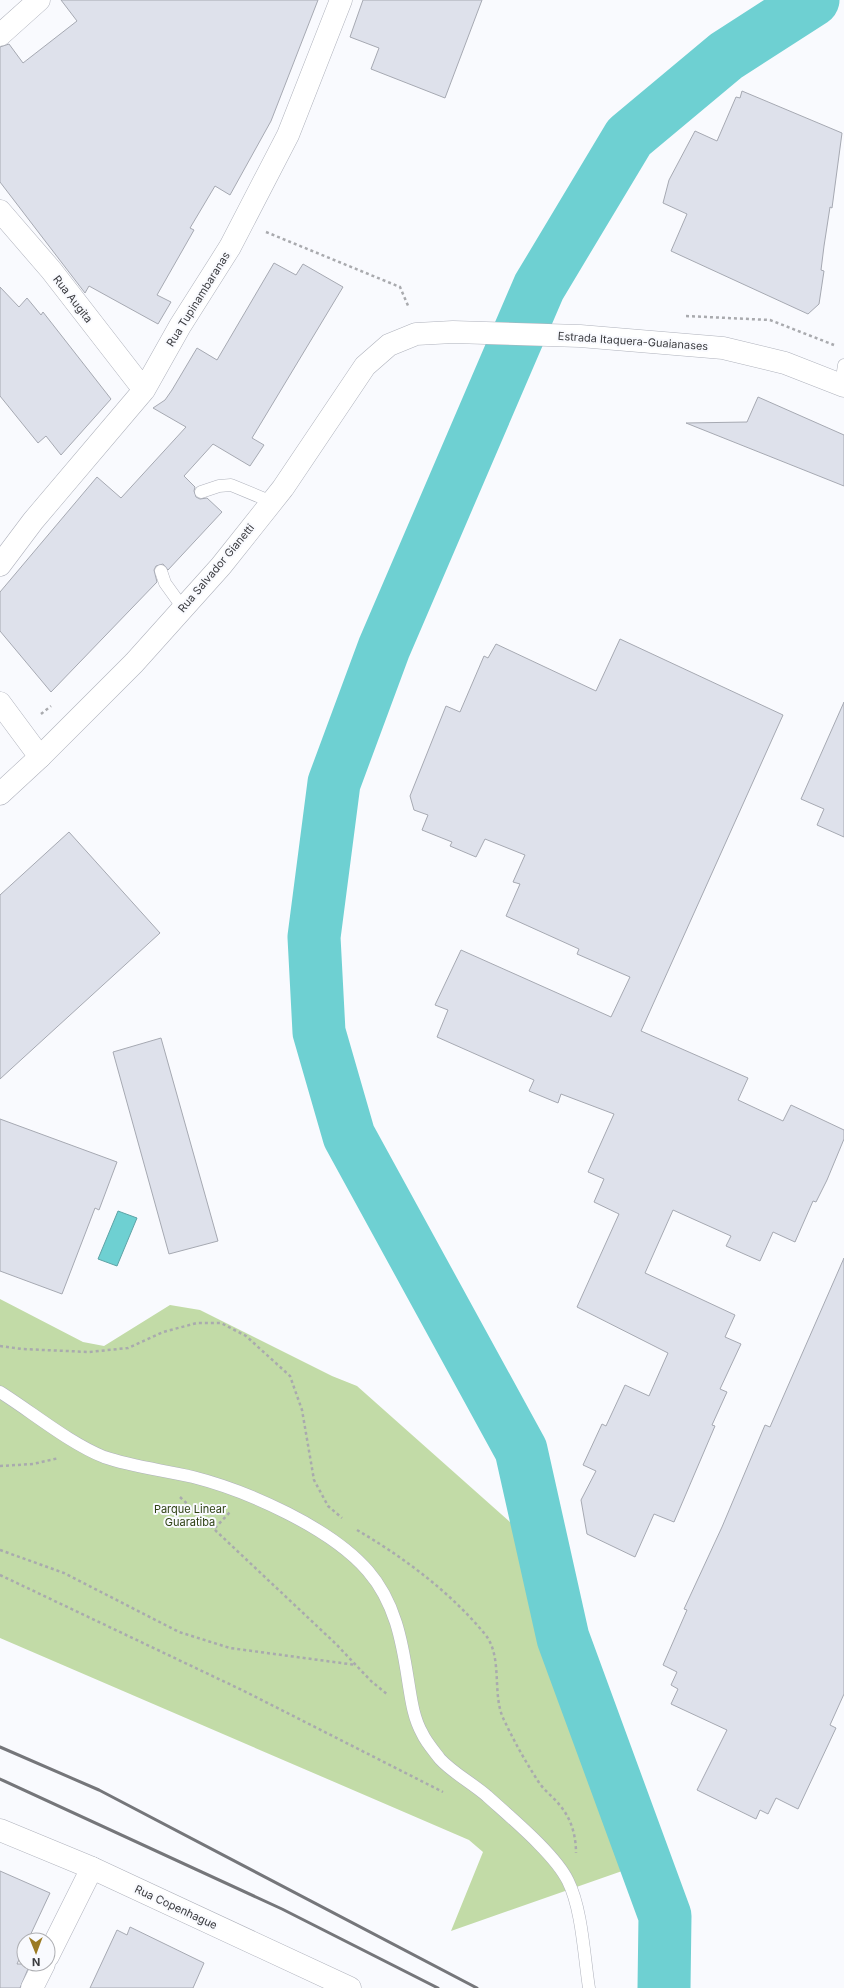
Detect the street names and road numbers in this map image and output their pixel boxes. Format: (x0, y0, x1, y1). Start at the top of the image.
street label: Rua Tupinambaranas (163, 249, 233, 349)
street label: Rua Augita (50, 273, 96, 325)
street label: Estrada Itaquera-Guaianases (557, 329, 709, 353)
street label: Rua Salvador Gianetti (175, 521, 257, 615)
street label: Rua Copenhague (132, 1882, 220, 1932)

